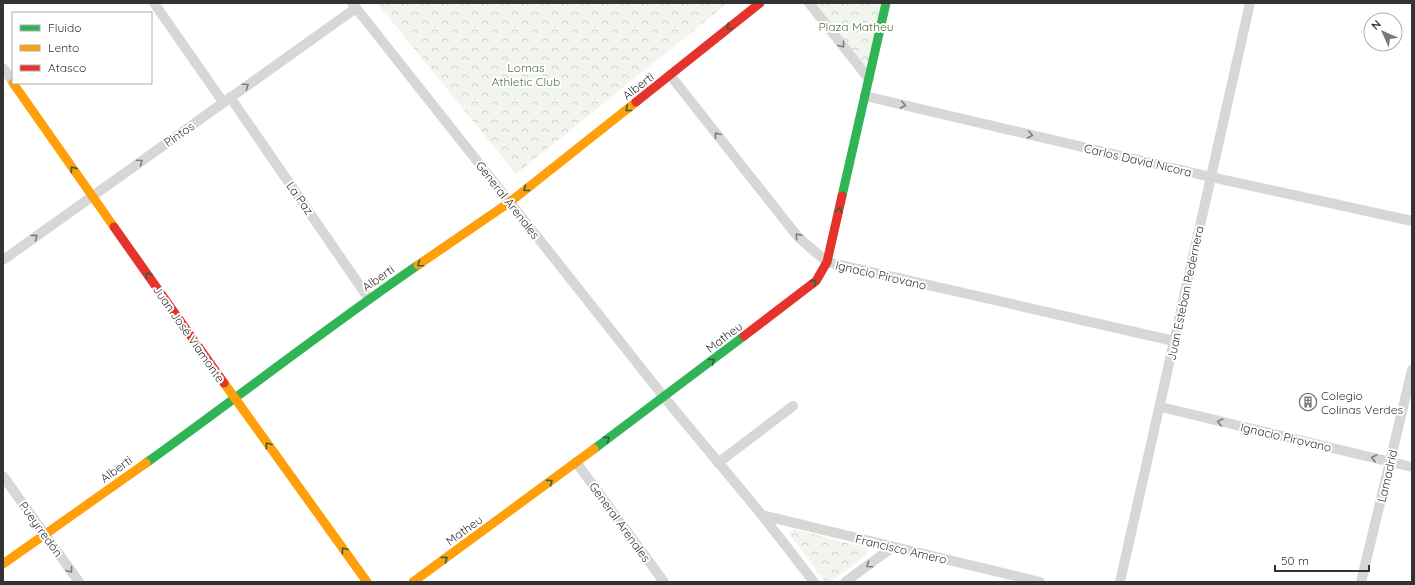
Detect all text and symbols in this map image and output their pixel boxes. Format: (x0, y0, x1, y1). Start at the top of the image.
legend (12, 12, 152, 84)
north arrow (1363, 12, 1403, 52)
text: N (1368, 17, 1384, 33)
park label: Plaza Matheu (818, 19, 894, 34)
text: Fluido (48, 20, 81, 35)
one-way arrow (727, 23, 734, 30)
text: Lento (48, 40, 79, 55)
one-way arrow (837, 40, 844, 47)
text: Atasco (48, 60, 86, 75)
park label: Lomas Athletic Club (492, 60, 560, 89)
street label: Alberti (619, 69, 657, 103)
one-way arrow (242, 83, 249, 91)
one-way arrow (900, 101, 906, 109)
one-way arrow (625, 104, 632, 111)
street label: Pintos (161, 118, 197, 150)
one-way arrow (1026, 130, 1033, 138)
one-way arrow (715, 132, 722, 139)
street label: Carlos David Nicora (1083, 140, 1193, 180)
street label: General Arenales (473, 158, 543, 242)
one-way arrow (136, 159, 143, 166)
one-way arrow (70, 166, 78, 173)
street label: La Paz (283, 179, 317, 218)
one-way arrow (523, 185, 530, 192)
one-way arrow (835, 207, 843, 213)
street label: Juan Esteban Pedernera (1163, 224, 1207, 362)
one-way arrow (795, 234, 802, 241)
one-way arrow (30, 235, 37, 242)
street label: Ignacio Pirovano (834, 257, 928, 293)
one-way arrow (417, 259, 424, 266)
street label: Alberti (359, 262, 397, 294)
one-way arrow (146, 273, 153, 280)
one-way arrow (809, 279, 817, 287)
street label: Juan José Viamonte (150, 283, 228, 385)
street label: Matheu (703, 318, 745, 356)
one-way arrow (707, 359, 714, 366)
place label: Colegio Colinas Verdes (1321, 388, 1403, 417)
building icon: Colegio Colinas Verdes (1298, 392, 1318, 412)
one-way arrow (1217, 418, 1223, 426)
street label: Ignacio Pirovano (1239, 419, 1333, 455)
one-way arrow (603, 437, 610, 444)
one-way arrow (265, 442, 273, 449)
street label: Lamadrid (1374, 448, 1400, 504)
street label: Alberti (97, 452, 135, 486)
one-way arrow (1371, 455, 1377, 463)
street label: General Arenales (586, 479, 654, 565)
one-way arrow (545, 480, 552, 487)
street label: Pueyrredón (16, 498, 66, 560)
street label: Matheu (443, 512, 485, 548)
street label: Francisco Amero (854, 531, 948, 567)
scale bar (1275, 547, 1369, 573)
one-way arrow (342, 548, 349, 555)
text: 50 m (1281, 553, 1309, 568)
one-way arrow (441, 556, 448, 564)
one-way arrow (866, 560, 873, 568)
one-way arrow (66, 565, 73, 572)

